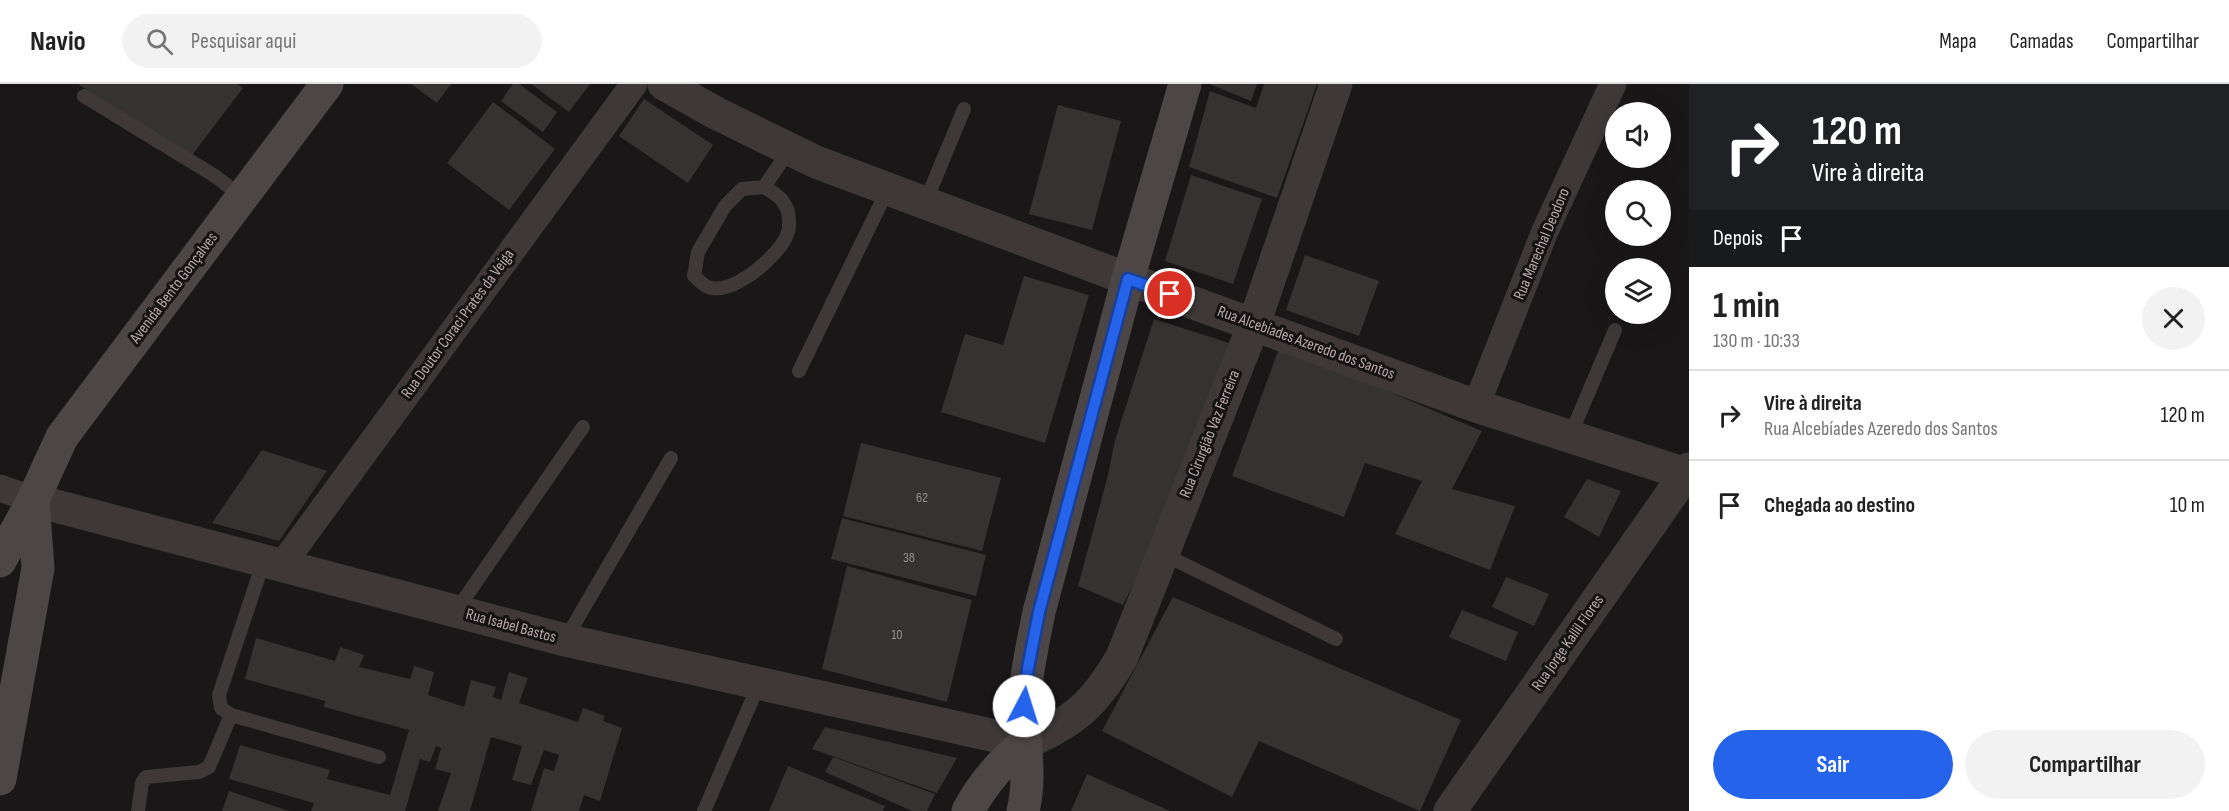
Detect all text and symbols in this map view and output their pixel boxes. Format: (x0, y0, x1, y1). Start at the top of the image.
search box (122, 14, 542, 68)
text: Navio (30, 25, 86, 58)
icon: search (143, 25, 176, 58)
text: Pesquisar aqui (191, 28, 296, 55)
text: Mapa (1939, 29, 1977, 54)
text: Camadas (2010, 29, 2073, 54)
text: Compartilhar (2106, 29, 2199, 54)
map controls (1605, 102, 1671, 324)
button: sound (1605, 102, 1671, 168)
text: 120 m (1812, 106, 1902, 157)
icon: right (1713, 108, 1791, 186)
text: Vire à direita (1812, 157, 1924, 189)
button: search (1605, 180, 1671, 246)
street label: Rua Marechal Deodoro (1510, 185, 1574, 303)
icon: arrive (1775, 222, 1808, 255)
text: Depois (1713, 225, 1763, 252)
street label: Avenida Bento Gonçalves (126, 229, 222, 348)
street label: Rua Doutor Coraci Prates da Veiga (397, 246, 519, 402)
button: layers (1605, 258, 1671, 324)
pin (1144, 268, 1195, 319)
icon: arrive (1153, 277, 1186, 310)
text: 1 min (1713, 285, 1780, 328)
button: close (2142, 287, 2205, 350)
street label: Rua Alcebíades Azeredo dos Santos (1215, 302, 1397, 384)
text: 130 m · 10:33 (1713, 329, 1800, 353)
street label: Rua Cirurgião Vaz Ferreira (1176, 367, 1244, 501)
text: Vire à direita (1764, 390, 1862, 417)
icon: right (1713, 399, 1746, 432)
text: 120 m (2161, 402, 2205, 429)
text: Rua Alcebíades Azeredo dos Santos (1764, 417, 1998, 441)
house number: 62 (916, 489, 928, 506)
icon: arrive (1713, 489, 1746, 522)
text: Chegada ao destino (1764, 492, 1915, 519)
text: 10 m (2170, 492, 2205, 519)
house number: 38 (903, 549, 915, 566)
street label: Rua Jorge Kallil Flores (1528, 591, 1608, 695)
street label: Rua Isabel Bastos (464, 605, 558, 647)
house number: 10 (891, 626, 903, 643)
position arrow (992, 674, 1056, 738)
button: Sair (1713, 730, 1953, 799)
button: Compartilhar (1965, 730, 2205, 799)

